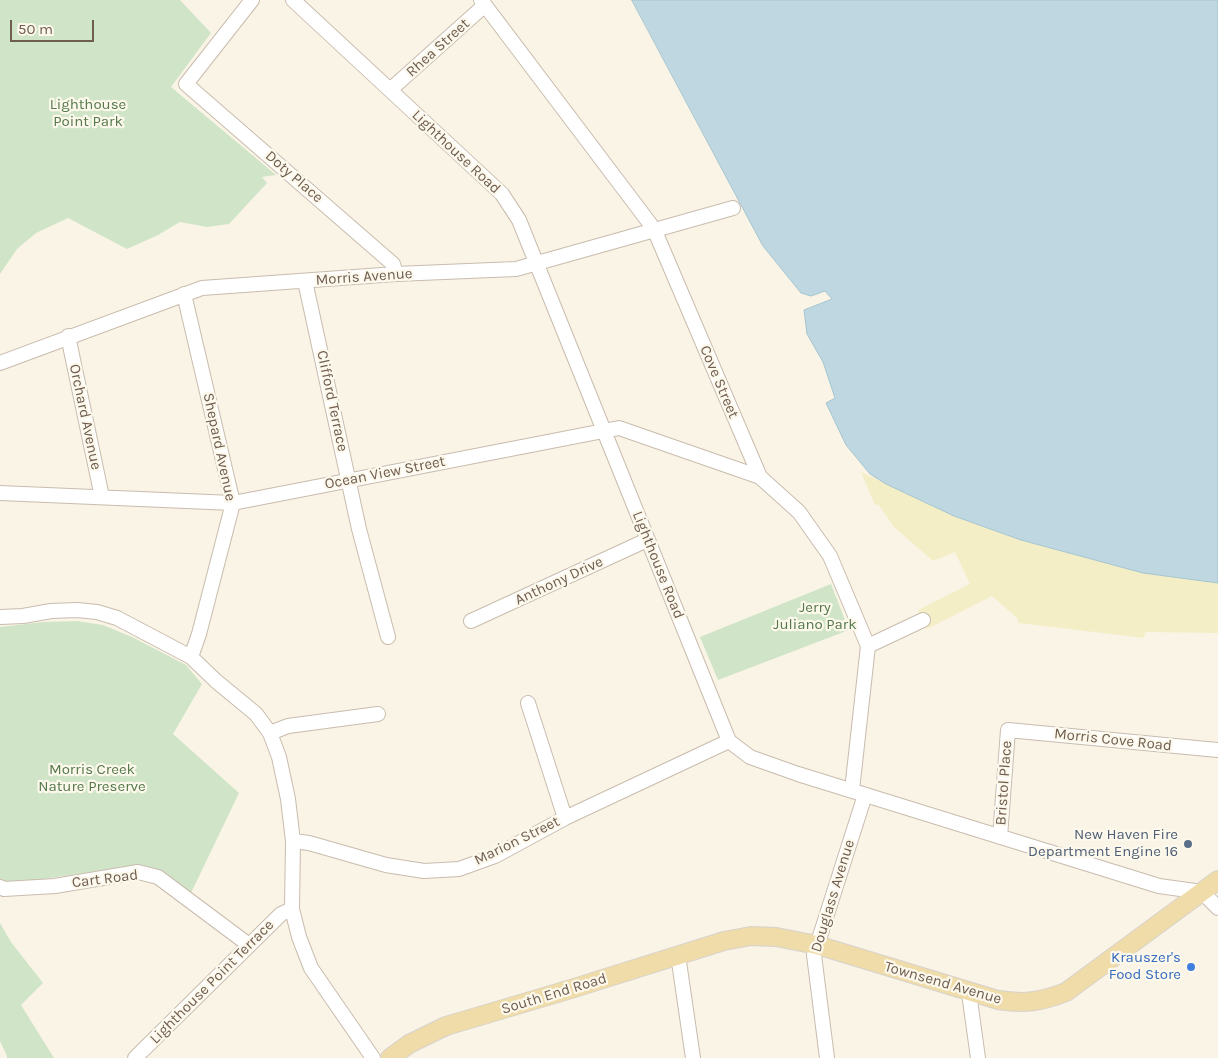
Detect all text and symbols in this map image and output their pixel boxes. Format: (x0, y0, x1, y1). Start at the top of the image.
scale bar (12, 10, 96, 42)
street label: Rhea Street (403, 15, 473, 81)
text: 50 m (18, 20, 53, 38)
park label: Lighthouse Point Park (50, 96, 126, 131)
street label: Lighthouse Road (408, 106, 504, 198)
street label: Doty Place (261, 147, 327, 207)
street label: Morris Avenue (315, 265, 413, 289)
street label: Cove Street (696, 343, 742, 421)
street label: Clifford Terrace (313, 349, 351, 453)
street label: Orchard Avenue (65, 363, 105, 471)
street label: Shepard Avenue (199, 391, 239, 503)
street label: Ocean View Street (323, 453, 447, 493)
street label: Lighthouse Road (628, 508, 688, 622)
street label: Anthony Drive (512, 553, 606, 609)
park label: Jerry Juliano Park (773, 599, 857, 634)
street label: Morris Cove Road (1053, 725, 1173, 755)
street label: Bristol Place (992, 740, 1016, 826)
park label: Morris Creek Nature Preserve (38, 761, 146, 796)
street label: Marion Street (471, 813, 563, 869)
place label: New Haven Fire Department Engine 16 (1028, 826, 1178, 861)
street label: Douglass Avenue (807, 838, 859, 954)
marker: New Haven Fire Department Engine 16 (1182, 838, 1194, 850)
street label: Cart Road (71, 866, 139, 892)
street label: Lighthouse Point Terrace (146, 916, 278, 1048)
place label: Krauszer's Food Store (1109, 949, 1181, 984)
street label: Townsend Avenue (882, 958, 1004, 1008)
marker: Krauszer's Food Store (1185, 961, 1197, 973)
street label: South End Road (499, 969, 609, 1019)

